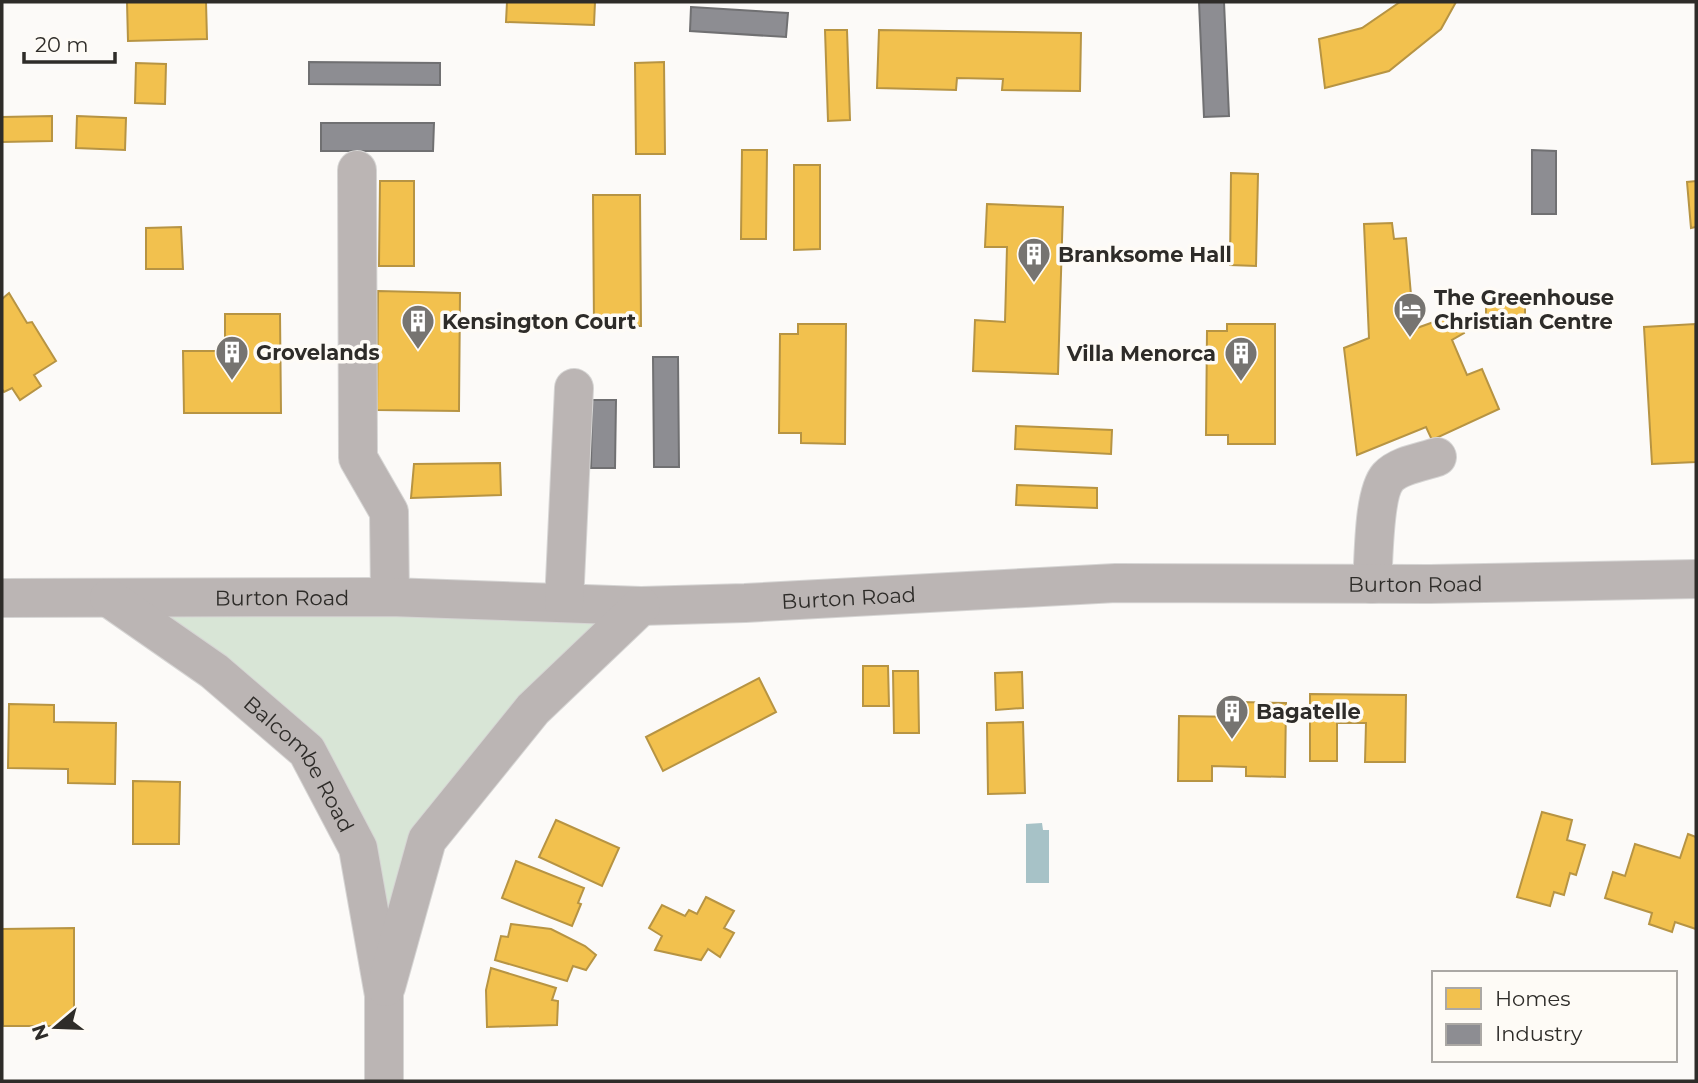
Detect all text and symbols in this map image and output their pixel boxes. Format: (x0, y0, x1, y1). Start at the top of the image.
scale bar (24, 21, 116, 65)
text: 20 m (35, 32, 89, 57)
building icon: Branksome Hall (1015, 235, 1053, 284)
place label: Branksome Hall (1058, 242, 1232, 267)
place label: The Greenhouse Christian Centre (1434, 285, 1614, 334)
hotel icon: The Greenhouse Christian Centre (1391, 290, 1429, 339)
building icon: Kensington Court (399, 302, 437, 351)
place label: Kensington Court (442, 309, 636, 334)
building icon: Grovelands (213, 333, 251, 382)
building icon: Villa Menorca (1222, 334, 1260, 383)
place label: Grovelands (256, 340, 380, 365)
place label: Villa Menorca (1066, 341, 1216, 366)
street label: Burton Road (1348, 571, 1483, 597)
street label: Burton Road (781, 581, 917, 614)
street label: Burton Road (215, 585, 349, 610)
street label: Balcombe Road (239, 690, 360, 836)
building icon: Bagatelle (1213, 692, 1251, 741)
place label: Bagatelle (1256, 699, 1361, 724)
legend (1432, 971, 1677, 1062)
text: Homes (1495, 986, 1570, 1011)
north arrow (21, 992, 91, 1062)
text: N (27, 1021, 54, 1043)
text: Industry (1495, 1021, 1583, 1046)

